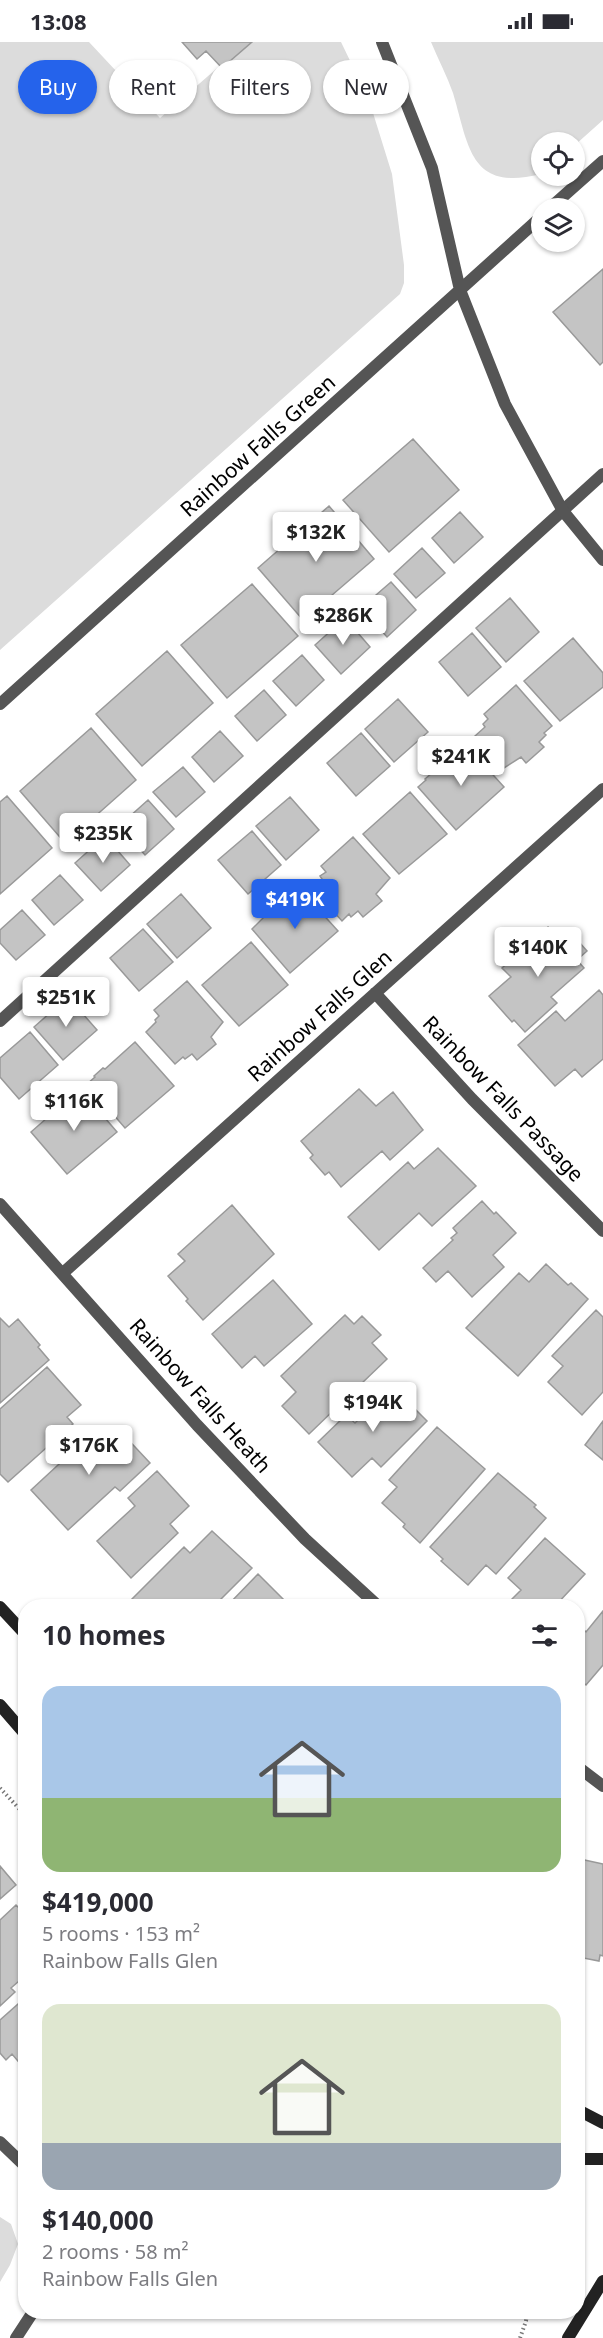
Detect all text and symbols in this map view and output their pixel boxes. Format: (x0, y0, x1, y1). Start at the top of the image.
text: 13:08 (30, 6, 87, 36)
chip: Buy (18, 60, 97, 114)
chip: Rent (109, 60, 197, 114)
chip: Filters (209, 60, 311, 114)
chip: New (323, 60, 409, 114)
map controls (531, 132, 585, 252)
button: locate (531, 132, 585, 186)
button: layers (531, 198, 585, 252)
street label: Rainbow Falls Green (174, 368, 341, 522)
pin: $132K (274, 512, 358, 563)
text: $132K (286, 518, 346, 545)
pin: $286K (301, 595, 385, 646)
text: $286K (313, 601, 373, 628)
pin: $241K (419, 736, 503, 787)
text: $241K (431, 742, 491, 769)
pin: $235K (61, 813, 145, 864)
text: $235K (73, 819, 133, 846)
pin: $419K (253, 879, 337, 930)
text: $419K (265, 885, 325, 912)
pin: $140K (496, 927, 580, 978)
text: $140K (508, 933, 568, 960)
street label: Rainbow Falls Glen (241, 943, 397, 1088)
pin: $251K (24, 977, 108, 1028)
text: $251K (36, 983, 96, 1010)
street label: Rainbow Falls Passage (417, 1009, 590, 1187)
pin: $116K (32, 1081, 116, 1132)
text: $116K (44, 1087, 104, 1114)
street label: Rainbow Falls Heath (124, 1312, 278, 1479)
pin: $194K (331, 1382, 415, 1433)
text: $194K (343, 1388, 403, 1415)
pin: $176K (47, 1425, 131, 1476)
text: $176K (59, 1431, 119, 1458)
text: 10 homes (42, 1617, 166, 1653)
icon: filters (528, 1619, 561, 1652)
icon: home (248, 1725, 356, 1833)
text: $419,000 (42, 1884, 154, 1920)
text: 5 rooms · 153 m² (42, 1920, 200, 1947)
text: Rainbow Falls Glen (42, 1947, 218, 1974)
icon: home (248, 2043, 356, 2151)
text: $140,000 (42, 2202, 154, 2238)
text: 2 rooms · 58 m² (42, 2238, 189, 2265)
text: Rainbow Falls Glen (42, 2265, 218, 2292)

